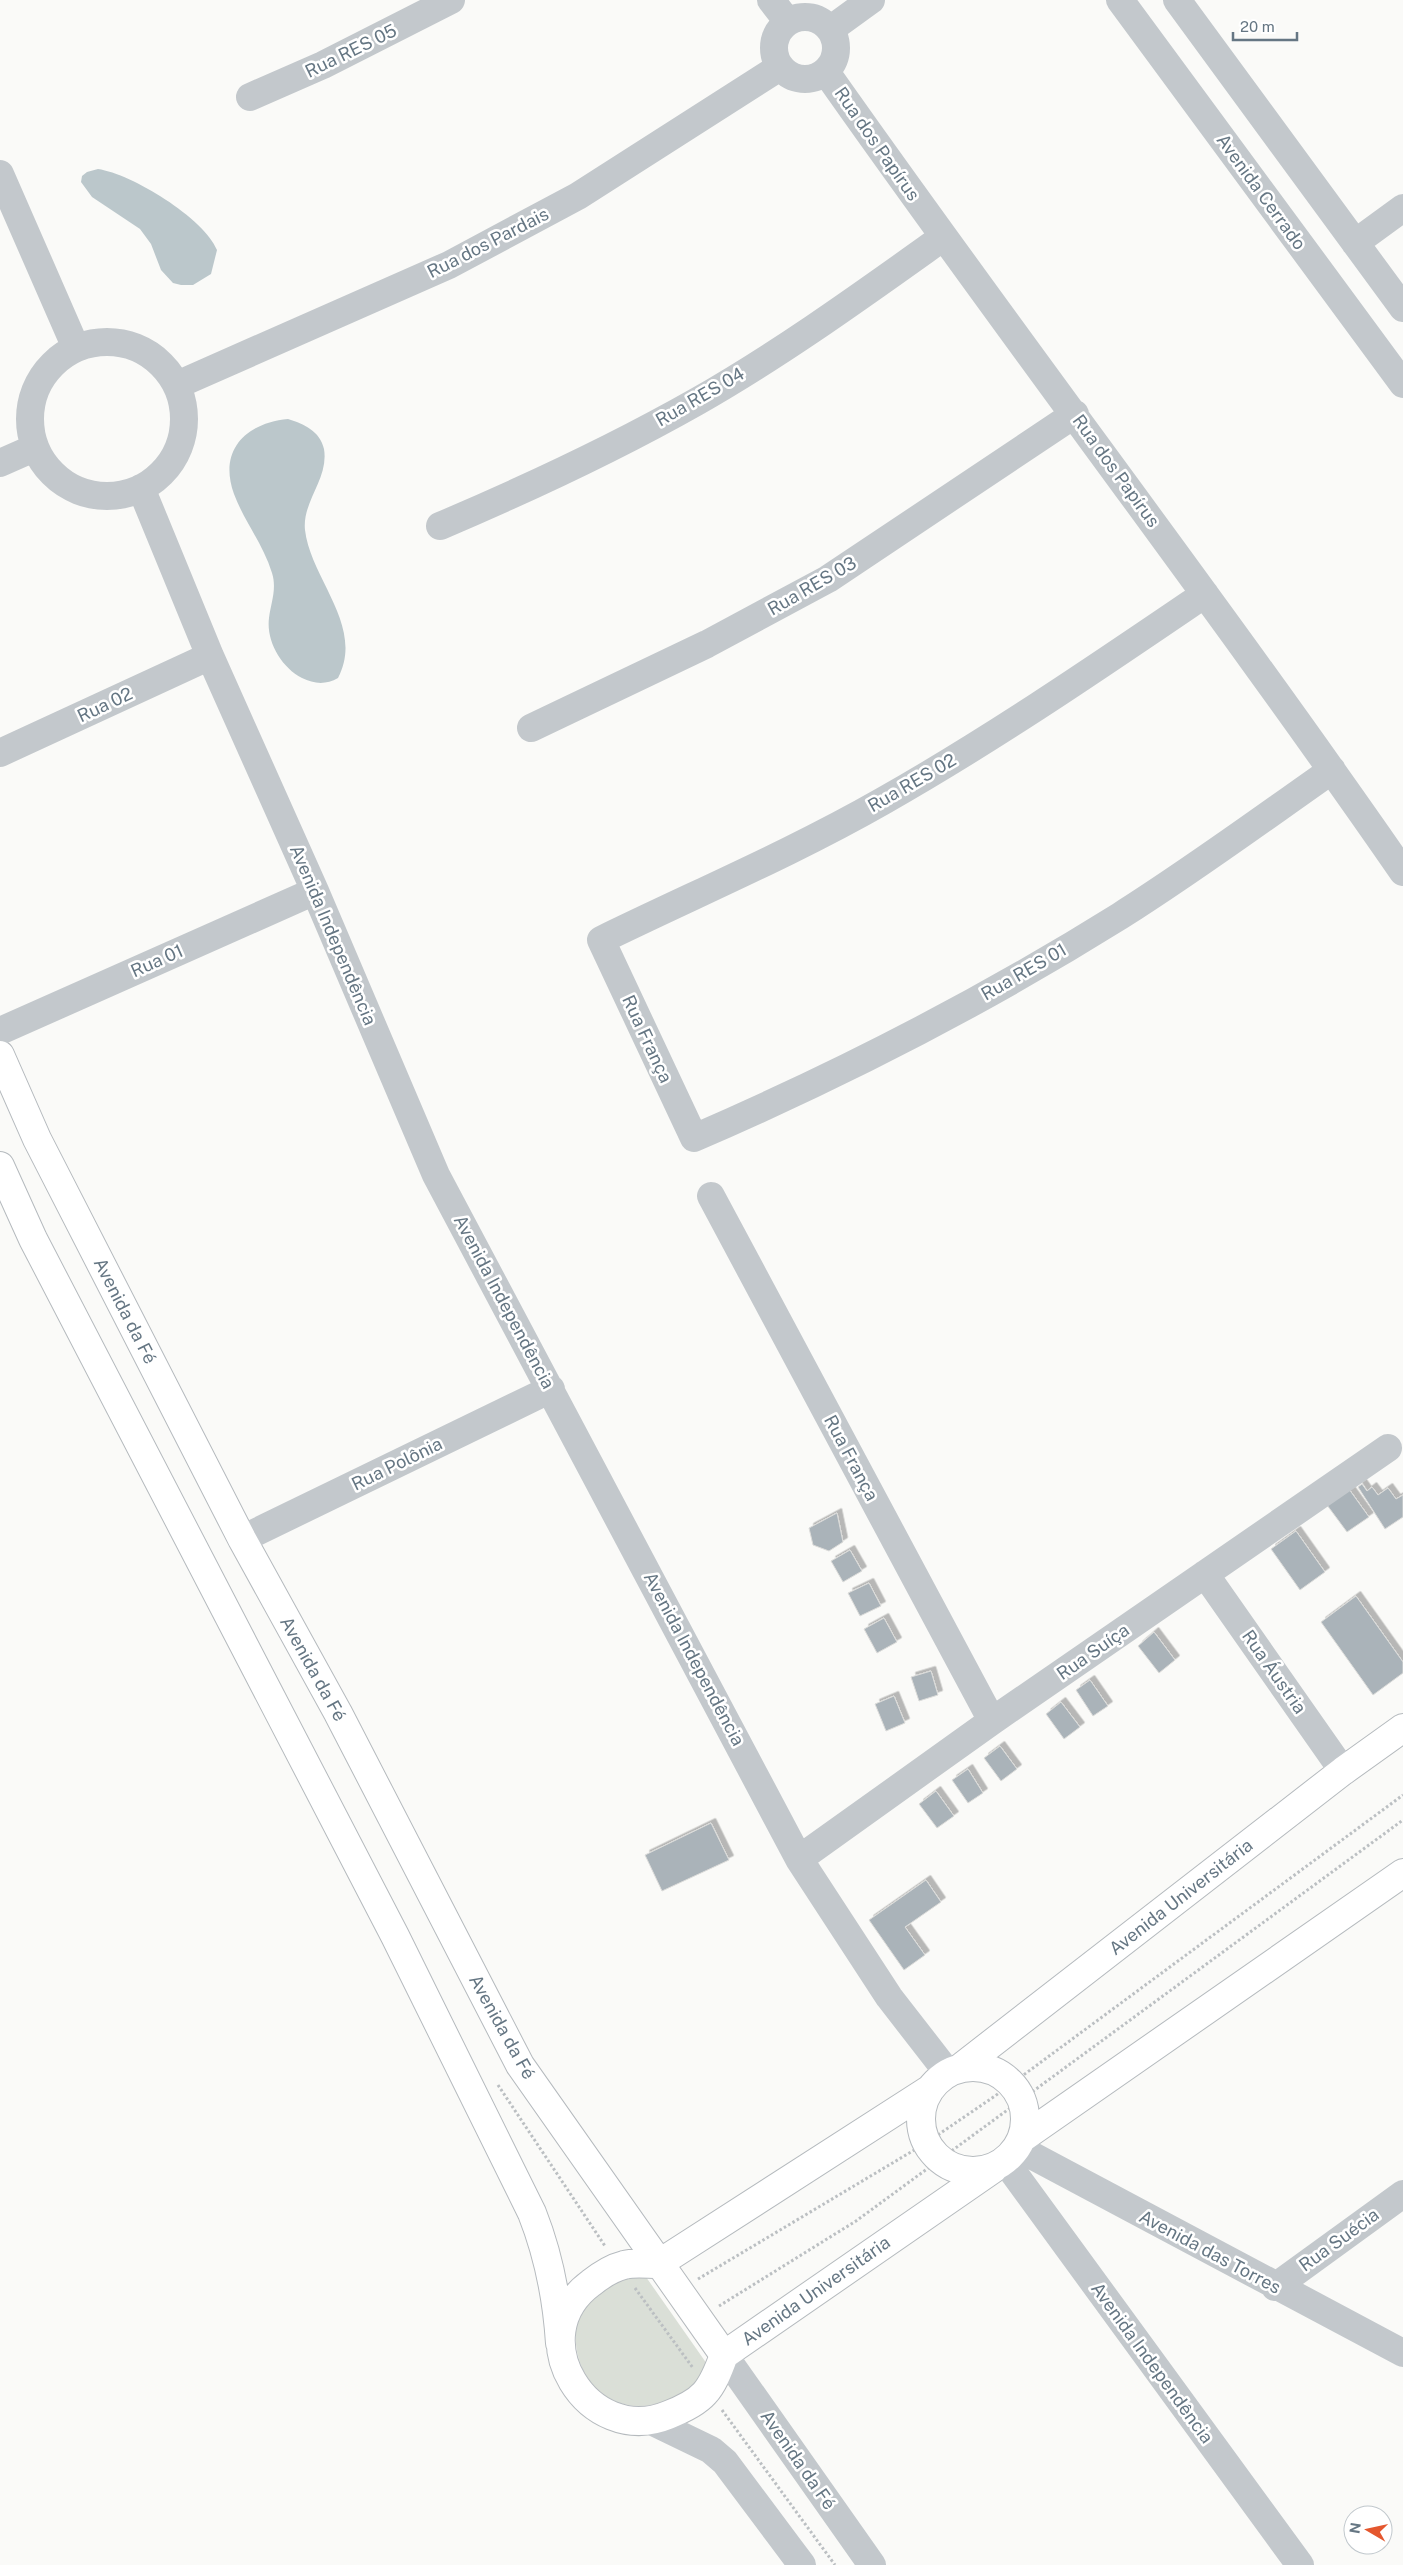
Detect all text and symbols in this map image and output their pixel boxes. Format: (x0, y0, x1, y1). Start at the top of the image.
scale bar (1233, 10, 1297, 42)
text: 20 m (1240, 18, 1275, 35)
street label: Rua RES 05 (302, 19, 400, 82)
street label: Rua dos Papírus (830, 83, 924, 205)
street label: Avenida Cerrado (1212, 130, 1310, 254)
street label: Rua dos Pardais (424, 203, 552, 282)
street label: Rua RES 04 (652, 363, 748, 430)
street label: Rua dos Papírus (1069, 410, 1164, 531)
street label: Rua RES 03 (764, 552, 860, 619)
street label: Rua 02 (74, 683, 136, 726)
street label: Rua RES 02 (864, 749, 960, 816)
street label: Avenida Independência (286, 841, 381, 1028)
street label: Rua RES 01 (977, 939, 1070, 1004)
street label: Rua 01 (127, 940, 186, 981)
street label: Rua França (618, 992, 677, 1086)
street label: Avenida Independência (450, 1211, 559, 1392)
street label: Avenida da Fé (90, 1254, 161, 1367)
street label: Rua França (820, 1411, 883, 1504)
street label: Rua Polônia (348, 1433, 446, 1495)
street label: Avenida Independência (640, 1568, 749, 1749)
street label: Avenida da Fé (276, 1613, 351, 1725)
street label: Rua Suíça (1053, 1619, 1133, 1684)
street label: Rua Áustria (1238, 1625, 1312, 1718)
street label: Avenida Universitária (1105, 1834, 1257, 1959)
street label: Avenida da Fé (465, 1971, 540, 2083)
street label: Rua Suécia (1295, 2204, 1383, 2276)
street label: Avenida das Torres (1136, 2205, 1285, 2298)
street label: Avenida Universitária (738, 2231, 894, 2350)
street label: Avenida Independência (1087, 2278, 1218, 2447)
street label: Avenida da Fé (756, 2406, 840, 2513)
north arrow (1343, 2505, 1393, 2555)
text: N (1346, 2521, 1364, 2535)

